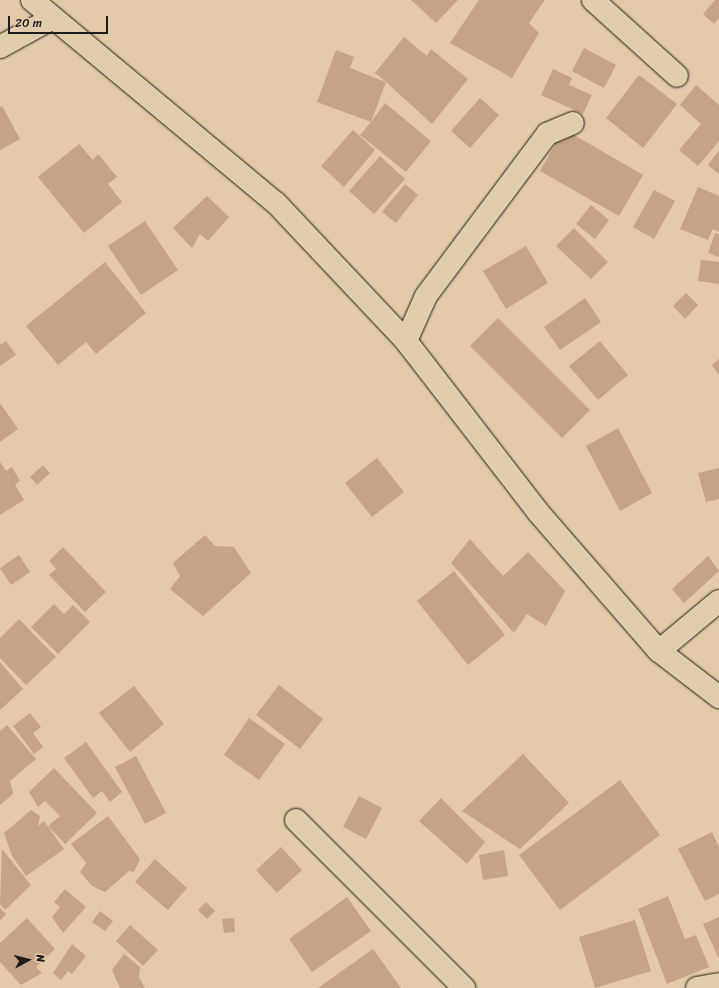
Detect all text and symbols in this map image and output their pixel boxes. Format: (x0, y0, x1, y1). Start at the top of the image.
scale bar (10, 8, 110, 34)
text: 20 m (15, 12, 42, 34)
north arrow (8, 940, 48, 980)
text: N (31, 954, 50, 963)

